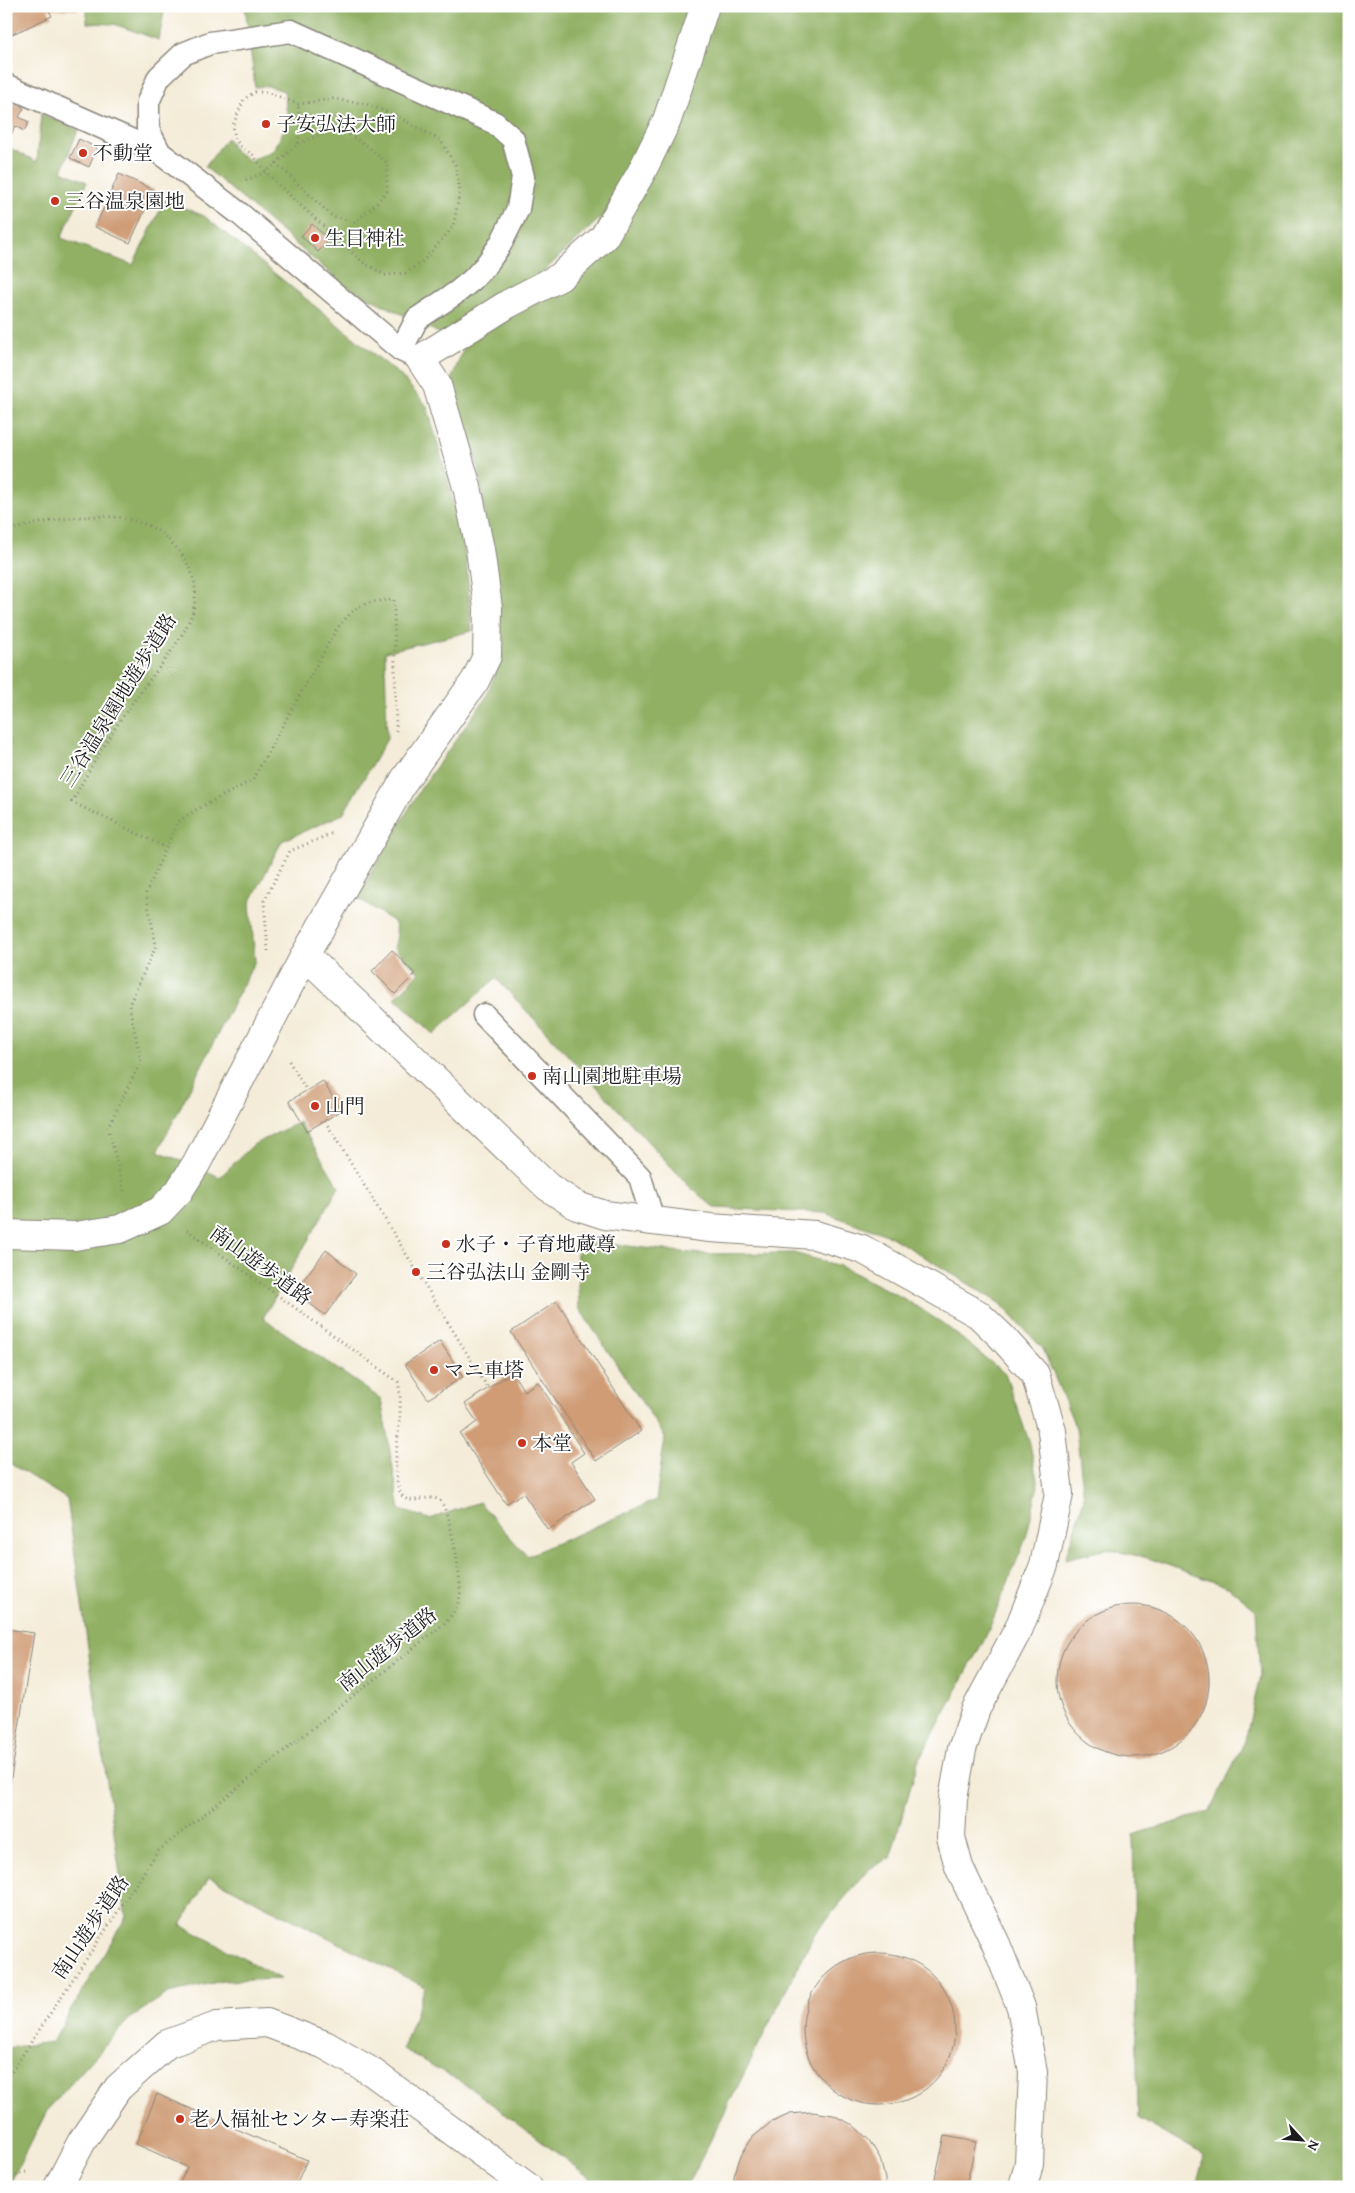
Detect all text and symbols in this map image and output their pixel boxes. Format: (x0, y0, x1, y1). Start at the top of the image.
place label: 子安弘法大師 (276, 109, 396, 138)
marker: 子安弘法大師 (260, 118, 272, 130)
place label: 不動堂 (93, 138, 153, 167)
marker: 不動堂 (77, 147, 89, 159)
place label: 三谷温泉園地 (65, 186, 185, 215)
marker: 三谷温泉園地 (49, 195, 61, 207)
place label: 生目神社 (325, 223, 405, 252)
marker: 生目神社 (309, 232, 321, 244)
street label: 三谷温泉園地遊歩道路 (52, 607, 183, 792)
place label: 南山園地駐車場 (542, 1061, 682, 1090)
marker: 南山園地駐車場 (526, 1070, 538, 1082)
place label: 山門 (325, 1091, 365, 1120)
marker: 山門 (309, 1100, 321, 1112)
street label: 南山遊歩道路 (204, 1218, 318, 1312)
place label: 水子・子育地蔵尊 (456, 1229, 616, 1258)
marker: 水子・子育地蔵尊 (440, 1238, 452, 1250)
place label: 三谷弘法山 金剛寺 (426, 1257, 590, 1286)
marker: 三谷弘法山 金剛寺 (410, 1266, 422, 1278)
place label: マニ車塔 (444, 1355, 524, 1384)
marker: マニ車塔 (428, 1364, 440, 1376)
place label: 本堂 (532, 1428, 572, 1457)
marker: 本堂 (516, 1437, 528, 1449)
street label: 南山遊歩道路 (331, 1600, 442, 1698)
street label: 南山遊歩道路 (44, 1869, 135, 1985)
place label: 老人福祉センター寿楽荘 (190, 2104, 409, 2133)
marker: 老人福祉センター寿楽荘 (174, 2113, 186, 2125)
north arrow (1278, 2116, 1328, 2166)
text: N (1302, 2137, 1325, 2155)

